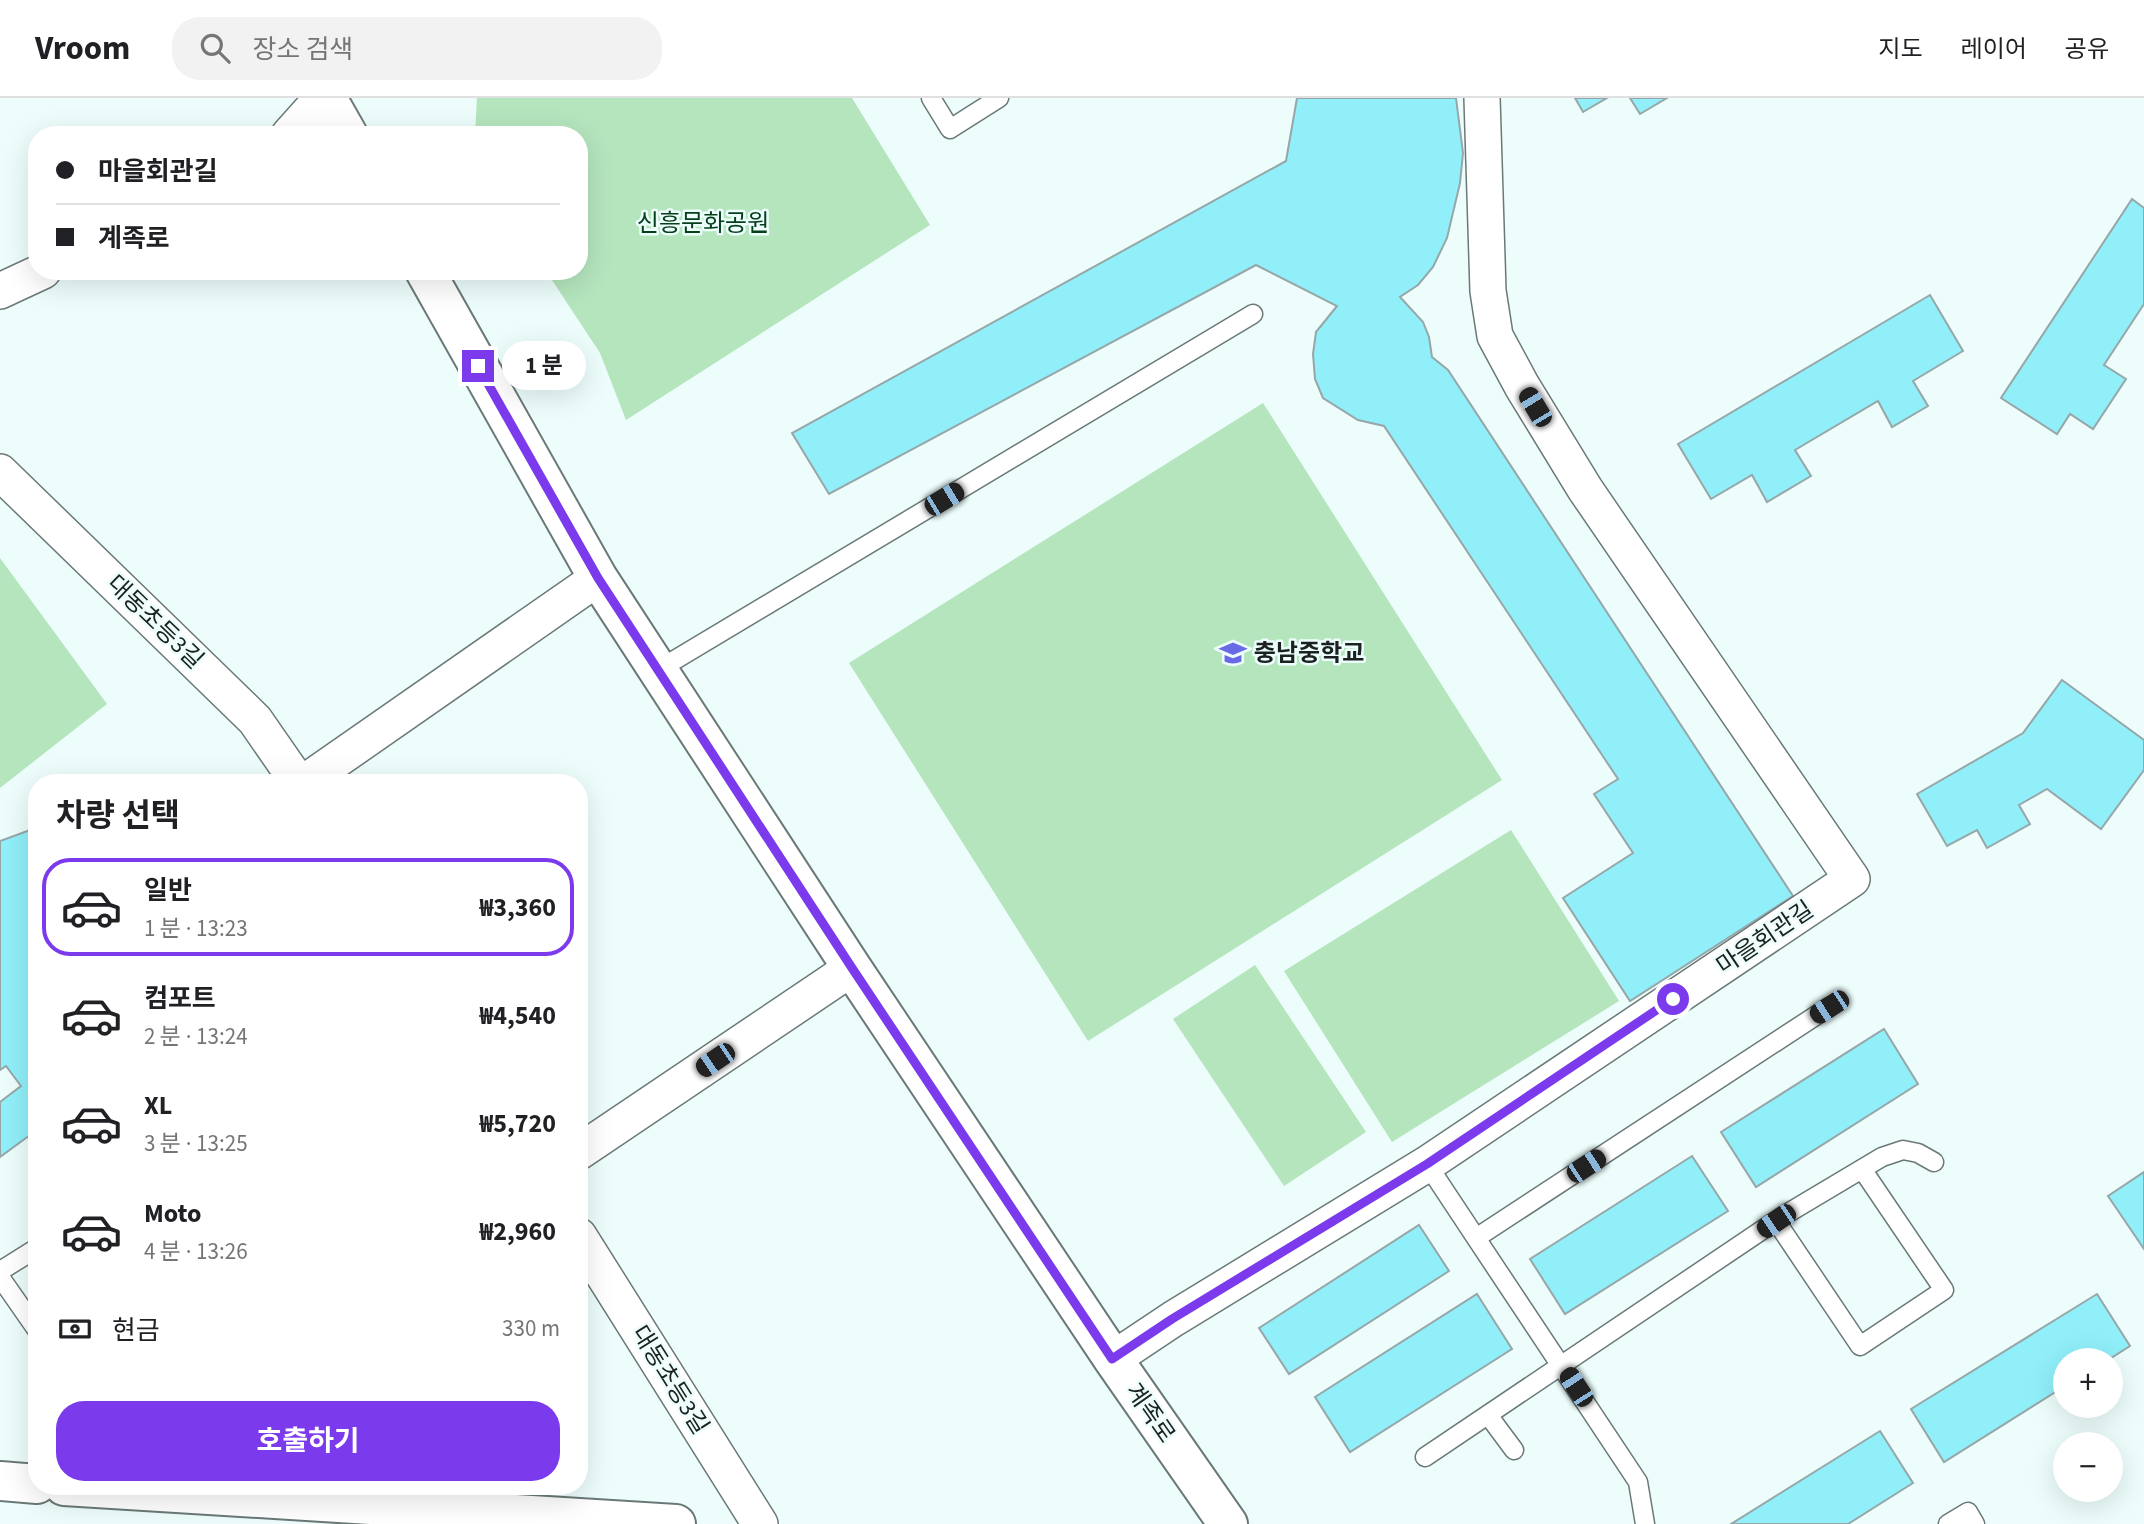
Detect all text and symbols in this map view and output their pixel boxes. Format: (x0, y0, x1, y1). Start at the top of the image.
search box (172, 17, 662, 80)
text: Vroom (35, 25, 130, 72)
icon: search (196, 29, 234, 67)
text: 장소 검색 (252, 31, 353, 68)
text: 지도 (1878, 32, 1923, 67)
text: 레이어 (1961, 32, 2027, 67)
text: 공유 (2065, 32, 2109, 67)
text: 마을회관길 (98, 153, 218, 190)
park label: 신흥문화공원 (637, 206, 769, 241)
text: 계족로 (98, 220, 170, 257)
callout: 1 분 (503, 342, 586, 390)
text: 1 분 (525, 349, 563, 382)
route end (462, 350, 494, 382)
car (1516, 384, 1555, 430)
car (921, 479, 968, 519)
street label: 대동초등3길 (99, 567, 211, 677)
place label: 충남중학교 (1254, 636, 1364, 671)
school or university icon: 충남중학교 (1218, 638, 1248, 668)
text: 차량 선택 (56, 793, 180, 839)
text: 일반 (144, 872, 192, 909)
icon: car (60, 876, 123, 939)
text: ₩3,360 (480, 889, 556, 926)
street label: 마을회관길 (1709, 893, 1821, 983)
text: 1 분 · 13:23 (144, 912, 248, 945)
text: 컴포트 (144, 980, 216, 1017)
route start (1657, 983, 1689, 1015)
icon: car (60, 984, 123, 1047)
car (1806, 987, 1853, 1027)
text: ₩4,540 (480, 997, 556, 1034)
text: 2 분 · 13:24 (144, 1020, 248, 1053)
car (692, 1040, 739, 1080)
text: XL (144, 1087, 172, 1124)
icon: car (60, 1092, 123, 1155)
text: ₩5,720 (480, 1105, 556, 1142)
text: 3 분 · 13:25 (144, 1127, 248, 1160)
car (1563, 1146, 1610, 1186)
text: Moto (144, 1195, 201, 1232)
icon: car (60, 1200, 123, 1263)
car (1753, 1201, 1800, 1241)
text: ₩2,960 (480, 1213, 556, 1250)
text: 4 분 · 13:26 (144, 1235, 248, 1268)
icon: cash (56, 1310, 94, 1348)
text: 현금 (112, 1312, 160, 1349)
text: 330 m (502, 1312, 560, 1345)
street label: 대동초등3길 (623, 1319, 717, 1441)
map controls (2053, 1348, 2123, 1502)
button: + (2053, 1348, 2123, 1418)
car (1556, 1364, 1597, 1410)
street label: 계족로 (1117, 1376, 1183, 1450)
button: 호출하기 (56, 1401, 560, 1481)
button: − (2053, 1432, 2123, 1502)

